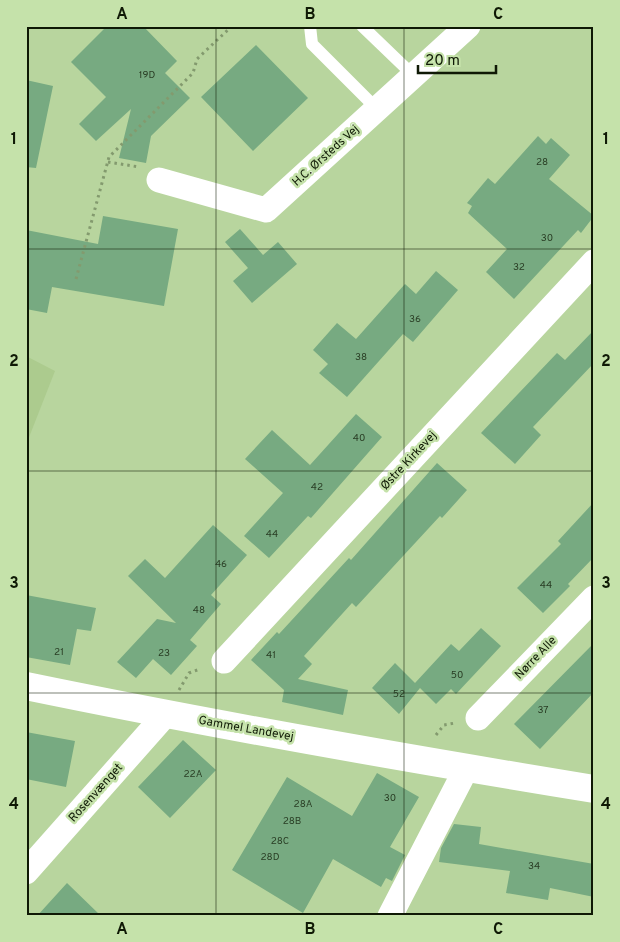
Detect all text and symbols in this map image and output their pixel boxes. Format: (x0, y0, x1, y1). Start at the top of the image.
text: A (116, 5, 128, 25)
text: B (304, 5, 316, 25)
text: C (493, 5, 503, 25)
scale bar (418, 42, 495, 74)
text: 20 m (425, 52, 460, 71)
house number: 19D (139, 69, 155, 82)
street label: H.C. Ørsteds Vej (289, 122, 363, 190)
text: 1 (11, 130, 17, 150)
text: 1 (603, 130, 609, 150)
house number: 28 (536, 156, 548, 169)
house number: 30 (541, 232, 553, 245)
house number: 32 (513, 261, 525, 274)
house number: 36 (409, 313, 421, 326)
house number: 38 (355, 351, 367, 364)
text: 2 (9, 352, 19, 372)
text: 2 (601, 352, 611, 372)
street label: Østre Kirkevej (378, 428, 440, 494)
house number: 40 (353, 432, 365, 445)
house number: 42 (311, 481, 323, 494)
house number: 44 (266, 528, 278, 541)
house number: 46 (215, 558, 227, 571)
text: 3 (9, 574, 19, 594)
text: 3 (601, 574, 611, 594)
house number: 44 (540, 579, 552, 592)
house number: 48 (193, 604, 205, 617)
street label: Nørre Alle (512, 633, 560, 683)
house number: 21 (54, 646, 64, 659)
house number: 23 (158, 647, 170, 660)
house number: 41 (266, 649, 276, 662)
house number: 50 (451, 669, 463, 682)
house number: 52 (393, 688, 405, 701)
house number: 37 (537, 704, 549, 717)
street label: Gammel Landevej (197, 713, 295, 745)
street label: Rosenvænget (65, 760, 127, 826)
house number: 22A (183, 768, 203, 781)
house number: 30 (384, 792, 396, 805)
text: 4 (9, 795, 19, 815)
text: 4 (601, 795, 611, 815)
house number: 28A (294, 798, 313, 811)
house number: 28B (283, 815, 301, 828)
house number: 28C (271, 835, 289, 848)
house number: 28D (260, 851, 280, 864)
house number: 34 (528, 860, 540, 873)
text: A (116, 920, 128, 940)
text: B (304, 920, 316, 940)
text: C (493, 920, 503, 940)

